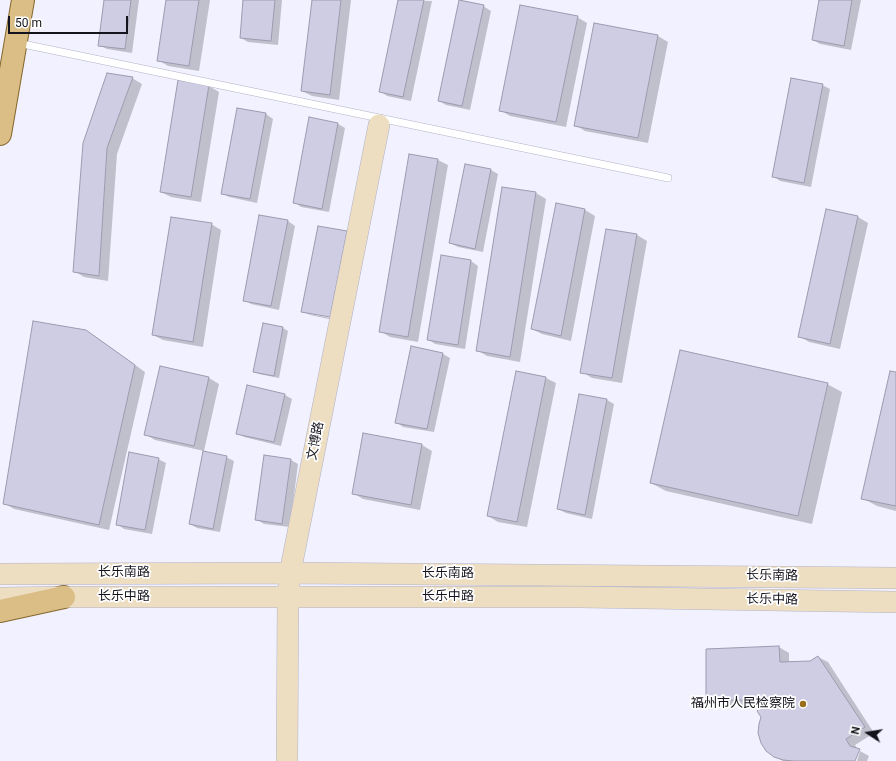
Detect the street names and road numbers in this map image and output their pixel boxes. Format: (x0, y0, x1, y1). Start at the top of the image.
street label: 文博路 (305, 420, 327, 462)
street label: 长乐南路 (98, 565, 150, 581)
street label: 长乐南路 (422, 566, 474, 582)
street label: 长乐南路 (746, 568, 798, 584)
street label: 长乐中路 (98, 589, 150, 605)
street label: 长乐中路 (422, 589, 474, 605)
street label: 长乐中路 (746, 592, 798, 608)

